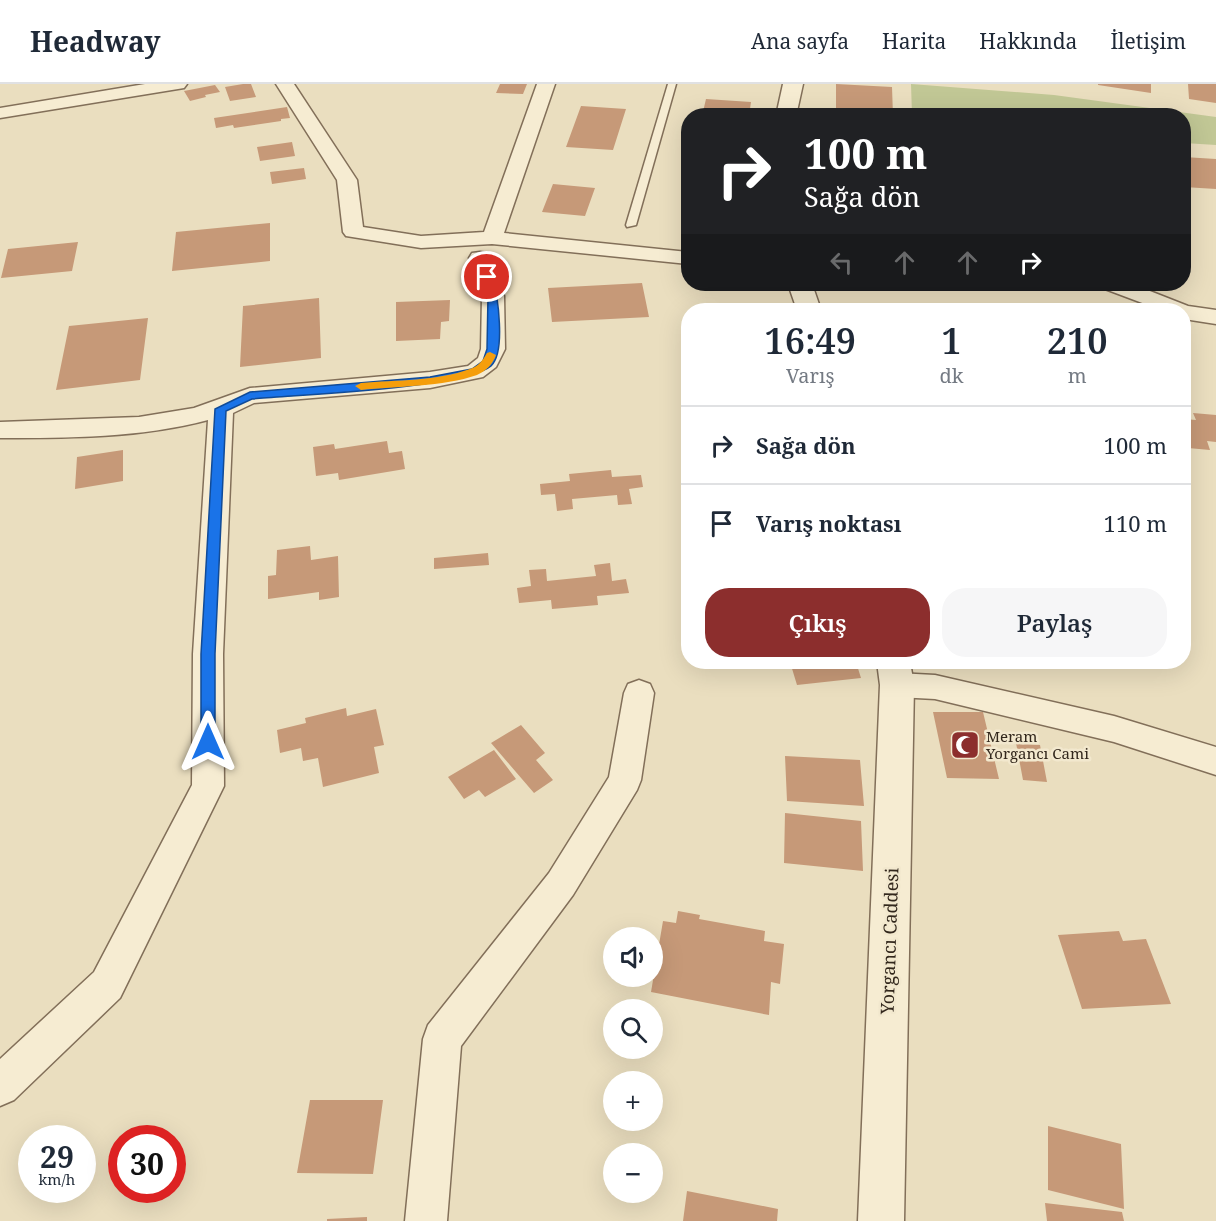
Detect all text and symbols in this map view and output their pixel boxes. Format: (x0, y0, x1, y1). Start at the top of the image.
text: Headway (30, 22, 160, 60)
text: Ana sayfa (751, 27, 849, 55)
text: Harita (882, 27, 946, 55)
text: Hakkında (979, 27, 1077, 55)
text: İletişim (1110, 27, 1186, 55)
text: 100 m (804, 124, 928, 181)
icon: right (705, 132, 783, 210)
text: Sağa dön (804, 178, 920, 215)
icon: left (825, 246, 858, 279)
icon: ahead (888, 246, 921, 279)
icon: ahead (951, 246, 984, 279)
icon: right (1014, 246, 1047, 279)
pin (461, 251, 512, 302)
icon: arrive (470, 260, 503, 293)
text: 16:49 (764, 316, 856, 365)
text: 1 (941, 316, 962, 365)
text: 210 (1047, 316, 1108, 365)
text: Varış (786, 362, 834, 389)
text: dk (939, 362, 963, 389)
text: m (1068, 362, 1087, 389)
icon: right (705, 429, 738, 462)
text: Sağa dön (756, 430, 856, 460)
text: 100 m (1104, 430, 1167, 460)
icon: arrive (705, 507, 738, 540)
text: Varış noktası (756, 508, 901, 538)
text: 110 m (1104, 508, 1167, 538)
button: Çıkış (705, 588, 930, 657)
button: Paylaş (942, 588, 1167, 657)
position arrow (176, 710, 240, 774)
place label: Meram Yorgancı Cami (985, 726, 1089, 763)
mosque icon: Meram Yorgancı Cami (949, 729, 981, 761)
street label: Yorgancı Caddesi (874, 867, 904, 1016)
map controls (603, 927, 663, 1203)
button: sound (603, 927, 663, 987)
button: search (603, 999, 663, 1059)
button: + (603, 1071, 663, 1131)
speed limit sign: 30 (108, 1125, 186, 1203)
text: 29 (40, 1136, 74, 1177)
button: − (603, 1143, 663, 1203)
text: km/h (39, 1169, 75, 1189)

